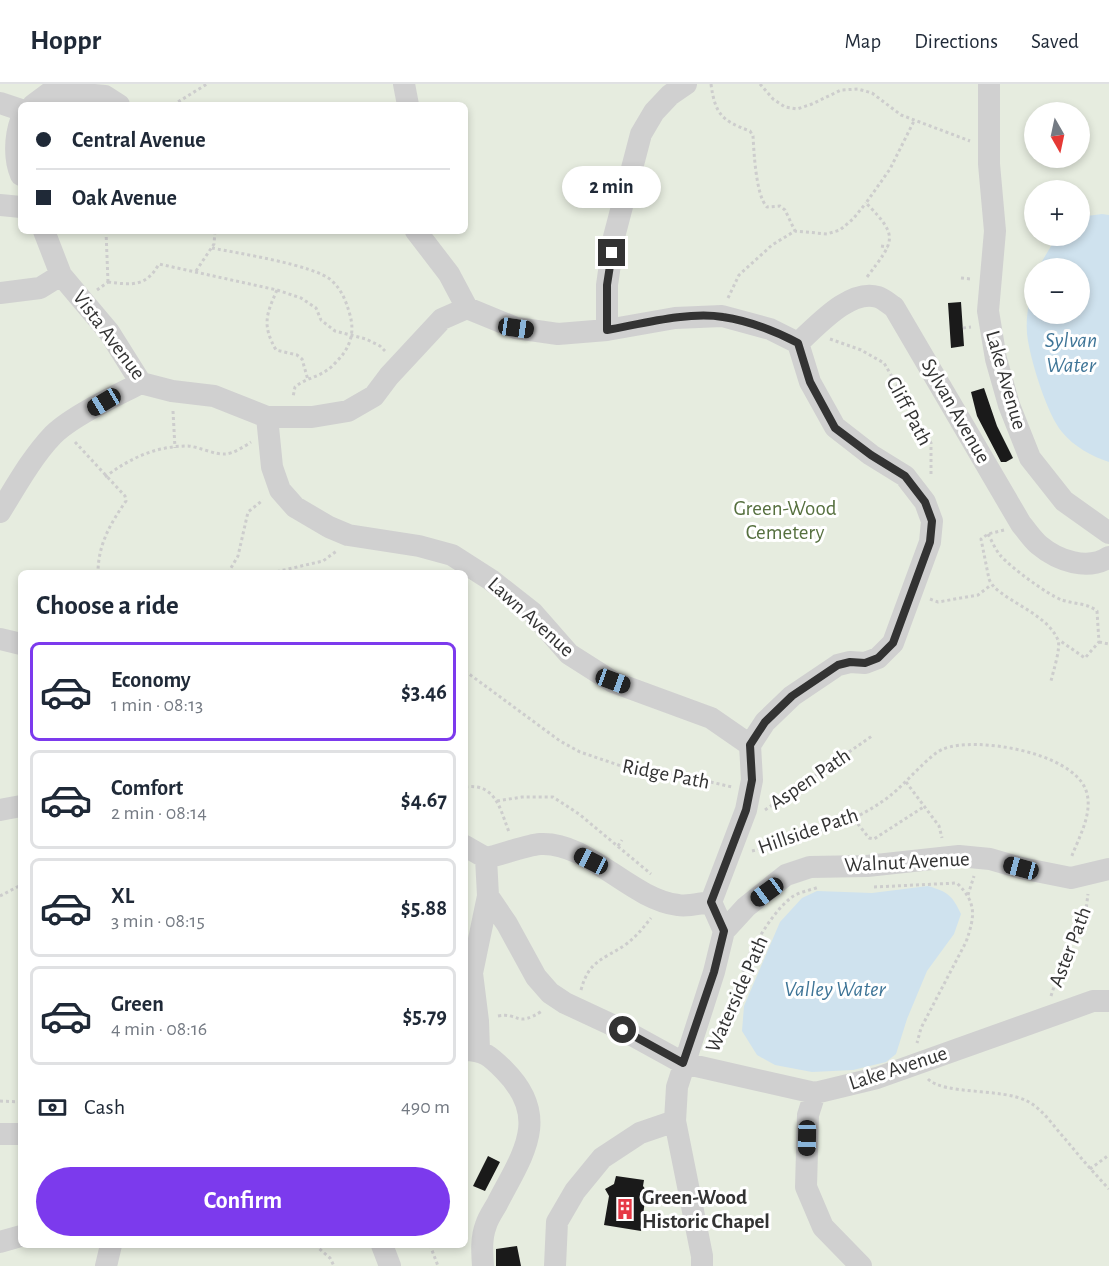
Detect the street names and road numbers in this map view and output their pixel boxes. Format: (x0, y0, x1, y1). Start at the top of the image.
street label: Vista Avenue (69, 286, 149, 384)
street label: Lake Avenue (982, 328, 1030, 432)
street label: Sylvan Avenue (918, 355, 994, 467)
street label: Cliff Path (882, 373, 936, 449)
street label: Lawn Avenue (484, 573, 578, 661)
street label: Aspen Path (766, 744, 854, 814)
street label: Ridge Path (620, 755, 712, 793)
street label: Hillside Path (755, 804, 861, 858)
street label: Walnut Avenue (844, 848, 970, 876)
street label: Aster Path (1045, 904, 1095, 990)
street label: Waterside Path (702, 933, 772, 1055)
street label: Lake Avenue (846, 1042, 950, 1094)

